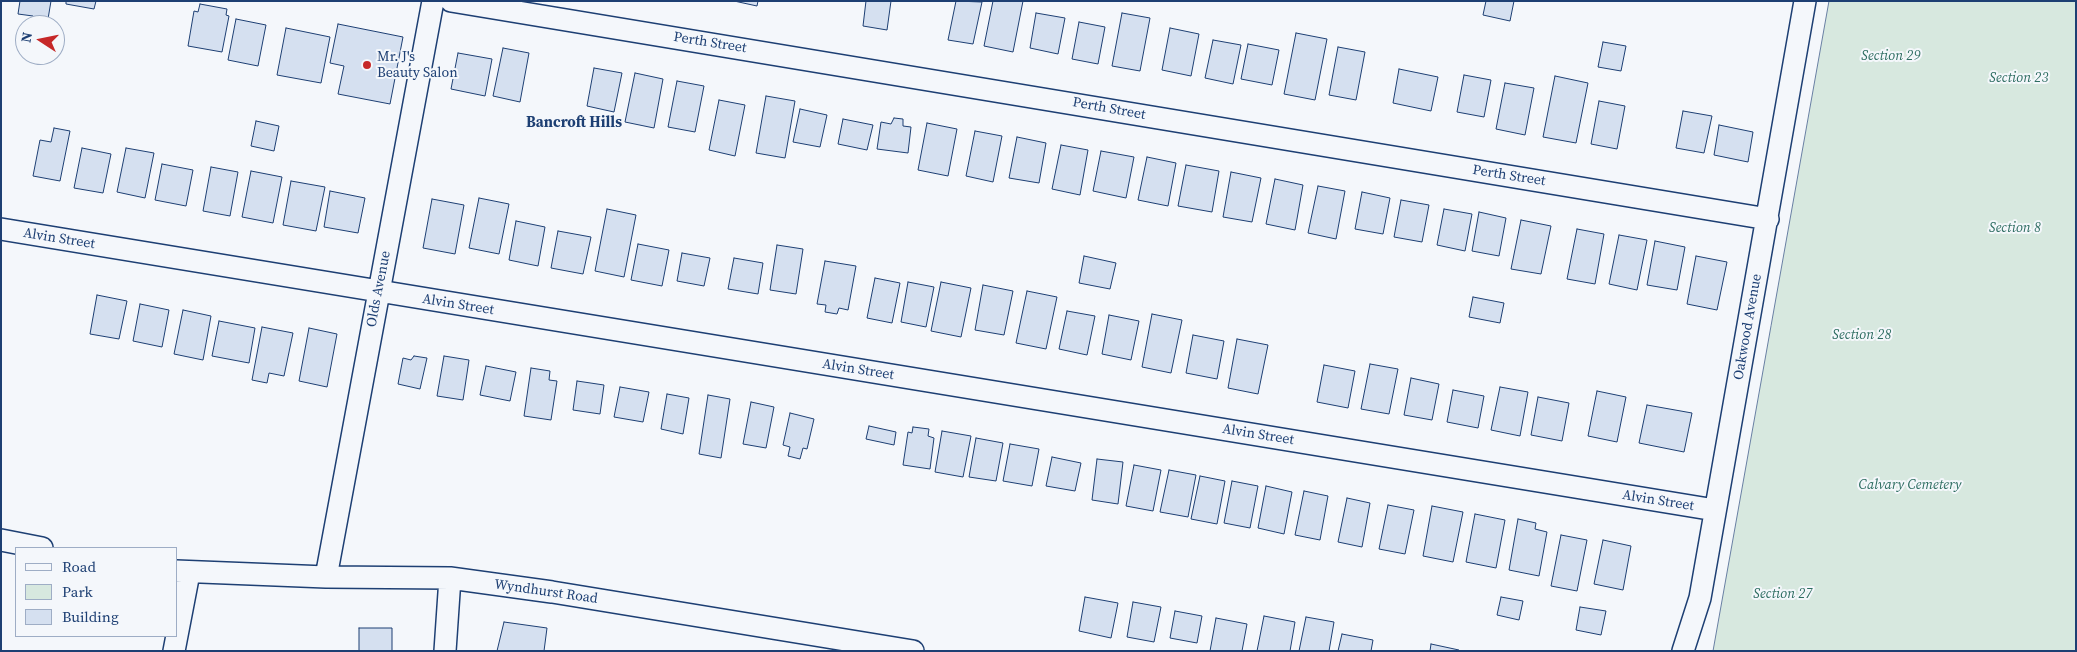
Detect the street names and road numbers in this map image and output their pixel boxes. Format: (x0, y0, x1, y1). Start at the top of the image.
street label: Perth Street (672, 29, 748, 57)
street label: Perth Street (1071, 94, 1147, 124)
street label: Perth Street (1471, 162, 1547, 190)
street label: Alvin Street (22, 225, 96, 253)
street label: Olds Avenue (363, 249, 395, 329)
street label: Oakwood Avenue (1730, 273, 1766, 381)
street label: Alvin Street (421, 291, 495, 319)
street label: Alvin Street (821, 356, 895, 384)
street label: Alvin Street (1221, 421, 1295, 449)
street label: Alvin Street (1621, 487, 1695, 515)
street label: Wyndhurst Road (493, 576, 599, 608)

